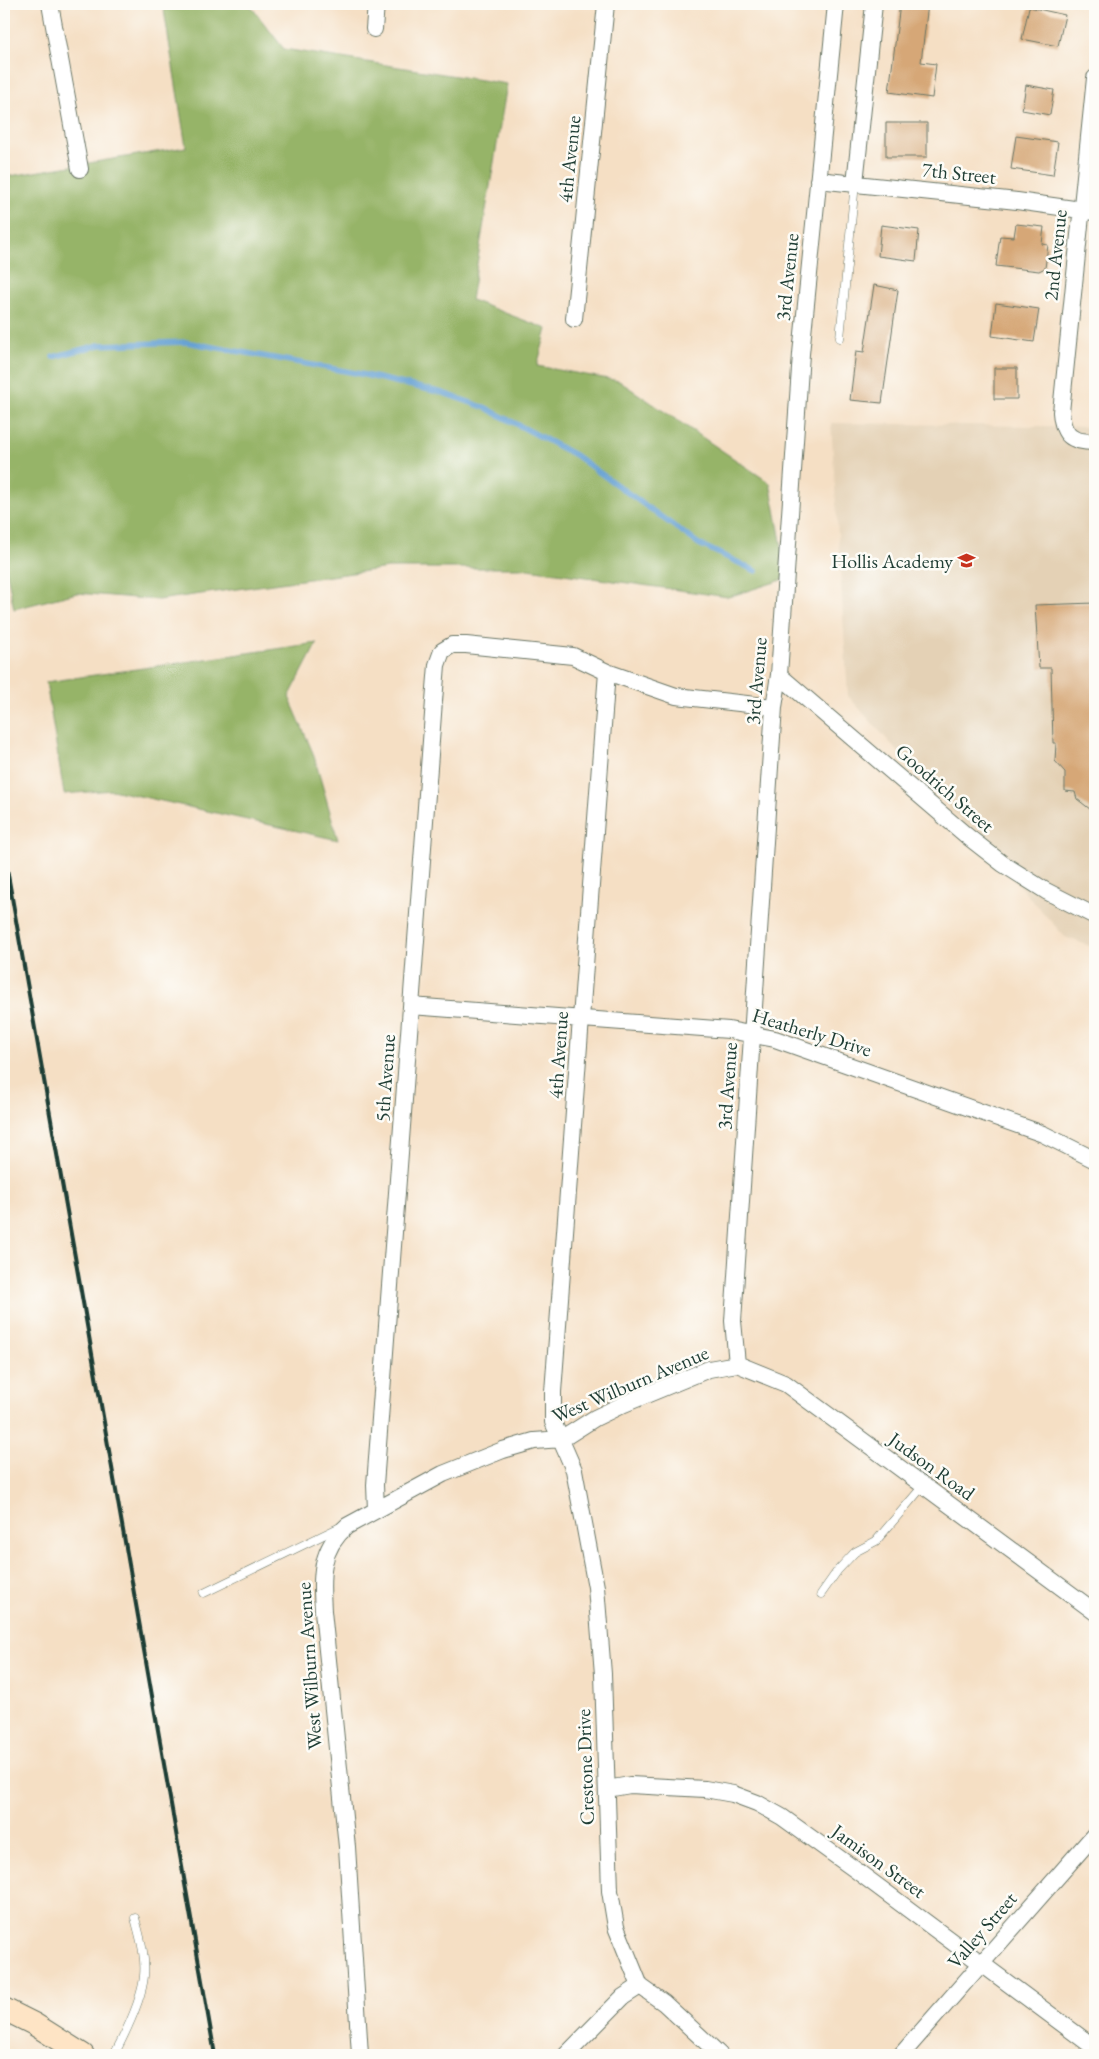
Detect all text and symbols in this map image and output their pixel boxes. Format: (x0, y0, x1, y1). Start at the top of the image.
street label: 4th Avenue (551, 114, 587, 204)
street label: 7th Street (921, 156, 998, 190)
street label: 2nd Avenue (1037, 208, 1073, 302)
street label: 3rd Avenue (769, 232, 805, 322)
place label: Hollis Academy (831, 548, 953, 574)
school or university icon: Hollis Academy (957, 551, 977, 571)
street label: 3rd Avenue (739, 636, 773, 726)
street label: Goodrich Street (890, 738, 1000, 838)
street label: Heatherly Drive (749, 1002, 875, 1063)
street label: 4th Avenue (542, 1010, 574, 1100)
street label: 5th Avenue (369, 1033, 401, 1123)
street label: 3rd Avenue (711, 1041, 743, 1131)
street label: West Wilburn Avenue (548, 1339, 713, 1429)
street label: Judson Road (882, 1425, 981, 1506)
street label: West Wilburn Avenue (290, 1581, 328, 1751)
street label: Crestone Drive (570, 1708, 600, 1826)
street label: Jamison Street (825, 1817, 932, 1904)
street label: Valley Street (942, 1886, 1023, 1974)

